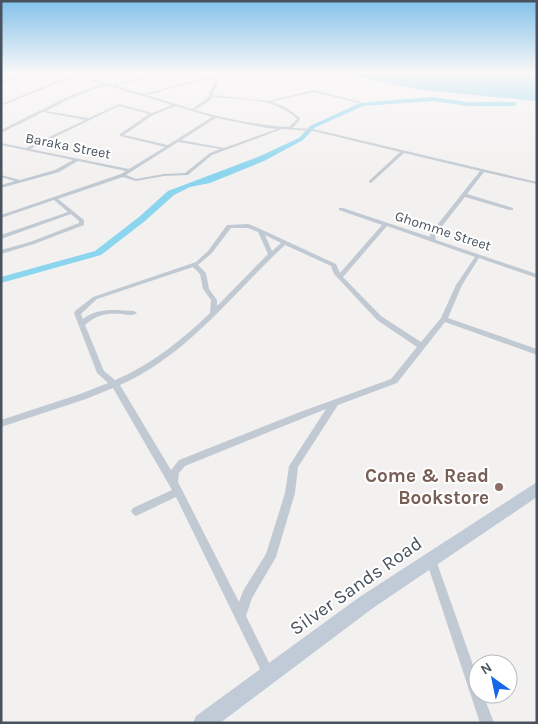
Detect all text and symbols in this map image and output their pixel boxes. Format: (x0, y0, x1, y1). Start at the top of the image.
street label: Baraka Street (24, 129, 112, 163)
street label: Ghomme Street (393, 207, 493, 255)
place label: Come & Read Bookstore (365, 465, 489, 509)
marker: Come & Read Bookstore (493, 481, 505, 493)
street label: Silver Sands Road (286, 532, 426, 640)
north arrow (468, 654, 518, 704)
text: N (477, 659, 495, 678)

